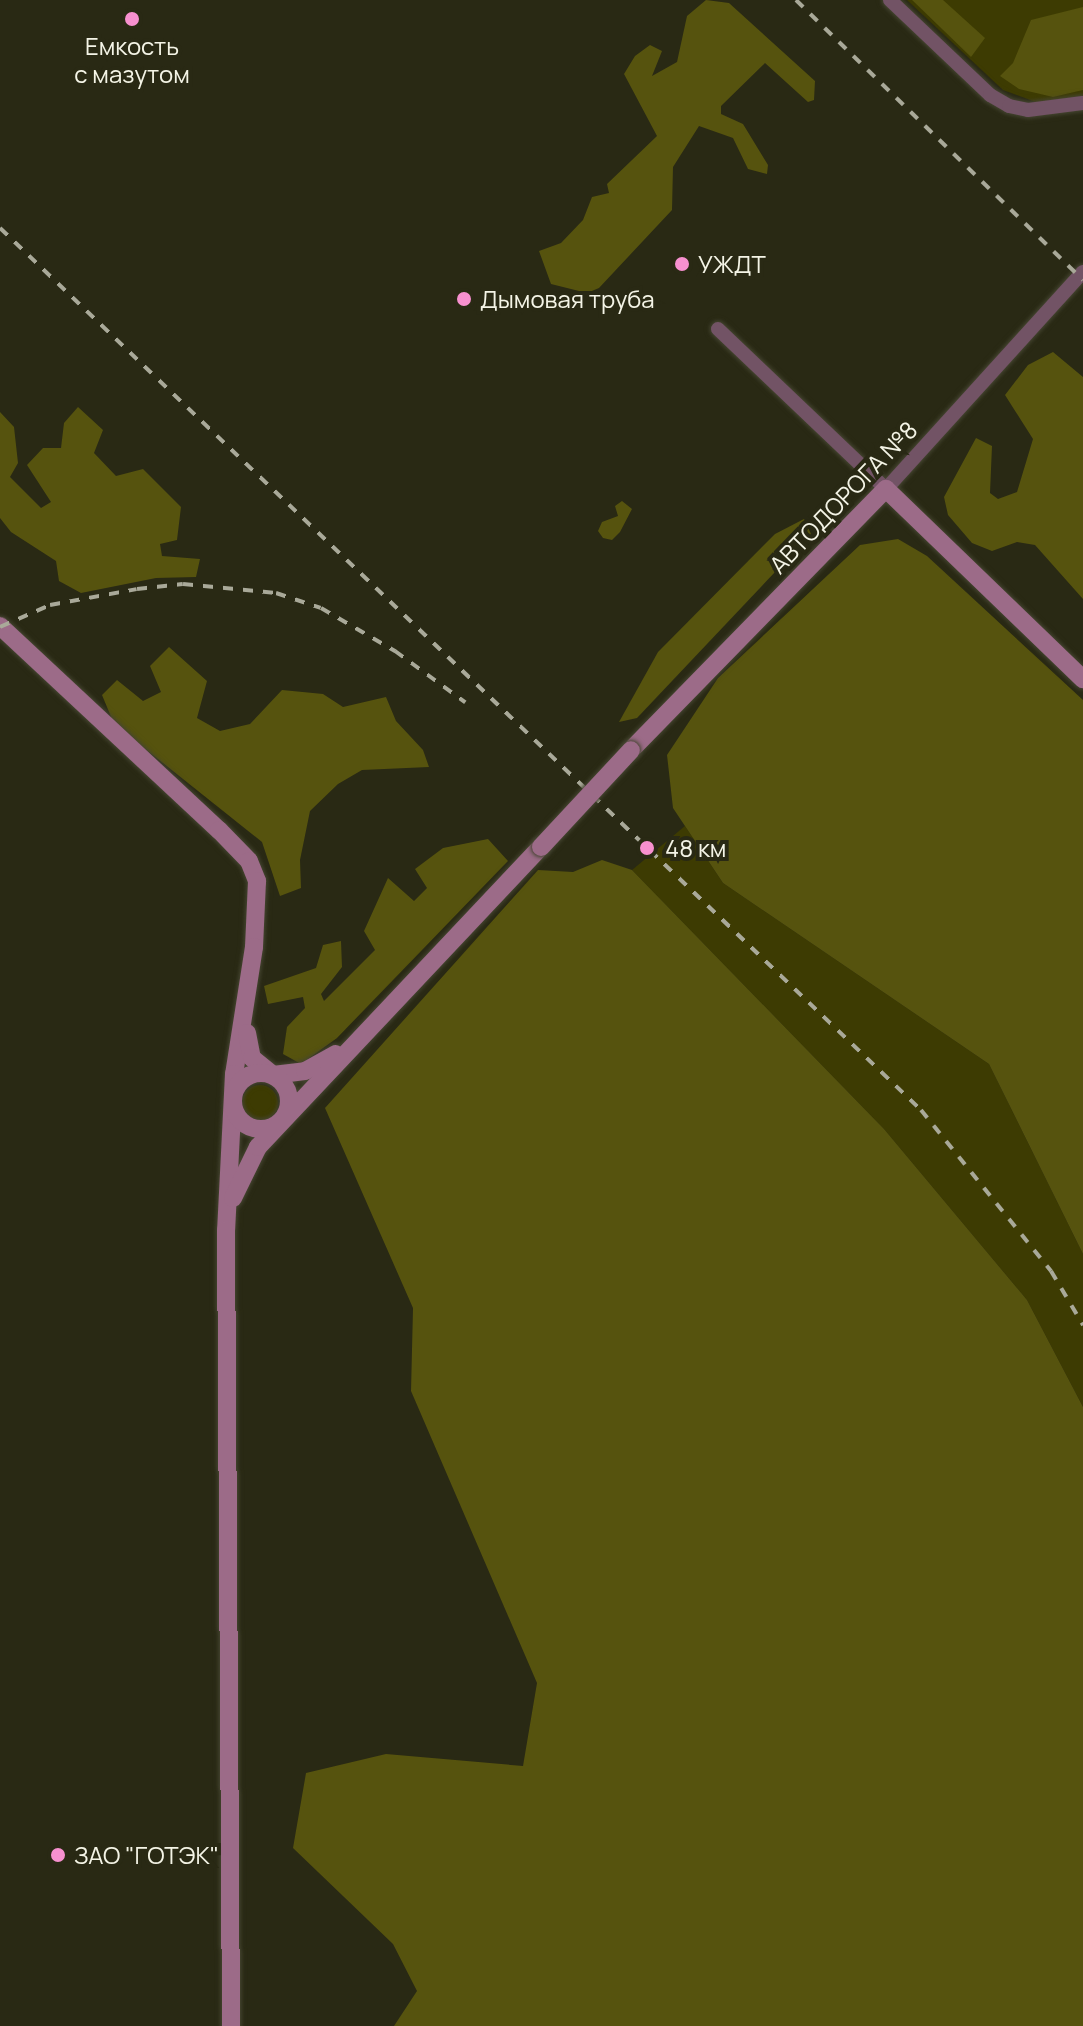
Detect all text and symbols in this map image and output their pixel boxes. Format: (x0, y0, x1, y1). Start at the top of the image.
marker: Емкость с мазутом (123, 10, 141, 28)
place label: Емкость с мазутом (74, 32, 190, 88)
place label: УЖДТ (698, 250, 766, 278)
marker: УЖДТ (673, 255, 691, 273)
place label: Дымовая труба (480, 285, 655, 313)
marker: Дымовая труба (455, 290, 473, 308)
street label: АВТОДОРОГА №8 (763, 415, 923, 579)
place label: 48 км (665, 834, 726, 862)
marker: 48 км (636, 837, 658, 859)
place label: ЗАО "ГОТЭК" (74, 1841, 219, 1869)
marker: ЗАО "ГОТЭК" (49, 1846, 67, 1864)

